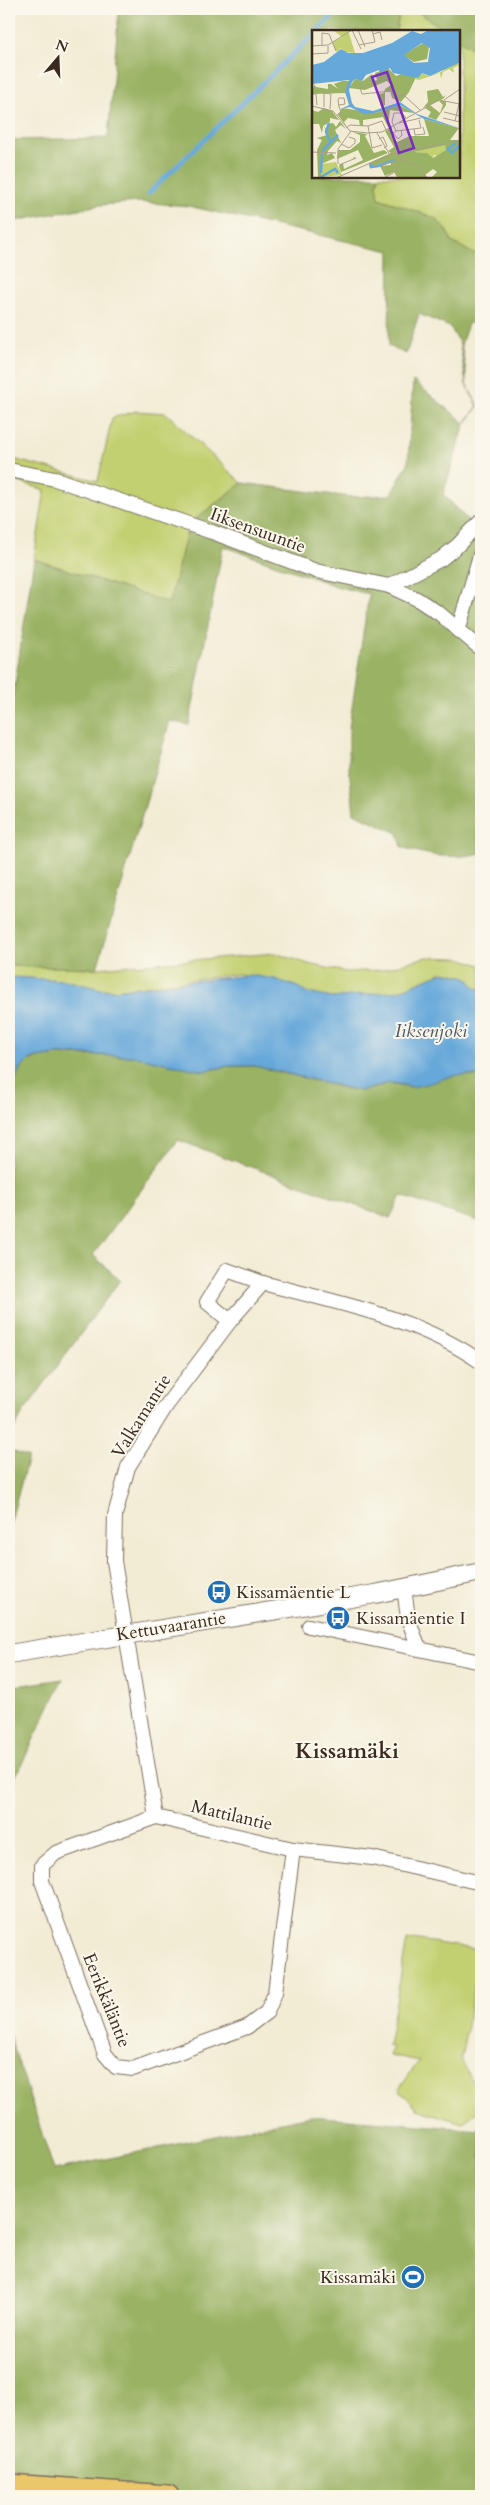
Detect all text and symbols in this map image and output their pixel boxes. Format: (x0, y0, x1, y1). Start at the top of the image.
inset map (312, 30, 460, 178)
north arrow (32, 32, 82, 82)
text: N (53, 35, 71, 57)
street label: Iiksensuuntie (206, 502, 309, 559)
water label: Iiksenjoki (395, 1018, 468, 1044)
street label: Valkamantie (106, 1369, 177, 1463)
bus stop icon: Kissamäentie L (206, 1579, 232, 1605)
place label: Kissamäentie L (236, 1580, 351, 1605)
street label: Kettuvaarantie (114, 1605, 228, 1648)
bus stop icon: Kissamäentie I (325, 1605, 351, 1631)
place label: Kissamäentie I (356, 1606, 466, 1631)
district label: Kissamäki (295, 1736, 399, 1766)
street label: Mattilantie (189, 1794, 275, 1837)
street label: Eerikkäläntie (76, 1949, 137, 2051)
sports icon: Kissamäki (400, 2264, 426, 2290)
place label: Kissamäki (320, 2265, 396, 2290)

